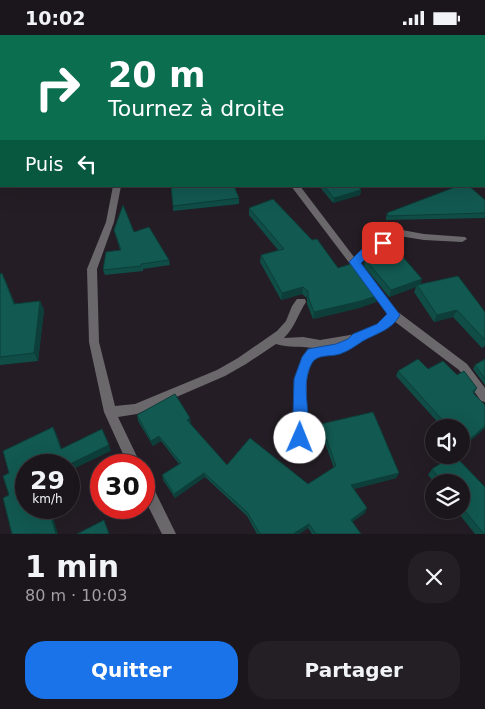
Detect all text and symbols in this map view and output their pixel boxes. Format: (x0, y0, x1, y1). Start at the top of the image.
text: 10:02 (25, 7, 85, 29)
icon: right (25, 55, 90, 120)
text: 20 m (108, 55, 205, 95)
text: Tournez à droite (108, 96, 285, 121)
icon: left (73, 150, 101, 178)
text: Puis (25, 153, 63, 175)
pin (362, 222, 404, 264)
icon: arrive (369, 229, 397, 257)
position arrow (273, 411, 325, 463)
map controls (425, 419, 470, 519)
button: sound (425, 419, 470, 464)
speed limit sign: 30 (90, 454, 155, 519)
text: 29 (30, 466, 65, 495)
button: layers (425, 474, 470, 519)
text: km/h (32, 492, 63, 506)
text: 1 min (25, 549, 119, 584)
button: close (408, 551, 460, 603)
text: 80 m · 10:03 (25, 586, 127, 605)
button: Quitter (25, 641, 238, 699)
button: Partager (248, 641, 460, 699)

